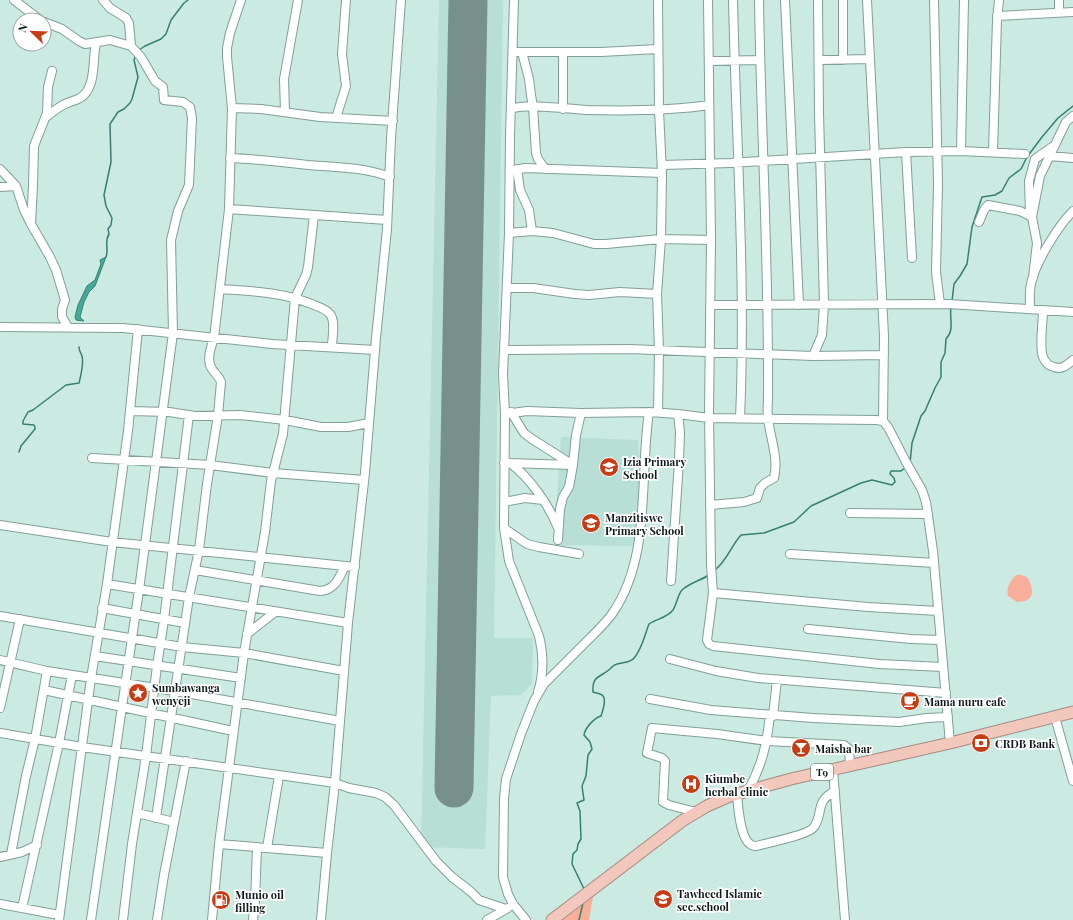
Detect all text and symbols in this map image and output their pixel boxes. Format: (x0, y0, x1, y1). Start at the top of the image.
north arrow (12, 12, 52, 52)
text: N (14, 21, 31, 34)
place label: Izia Primary School (623, 454, 686, 482)
school or university icon: Izia Primary School (598, 456, 620, 478)
place label: Manzitiswe Primary School (605, 510, 684, 538)
school or university icon: Manzitiswe Primary School (580, 512, 602, 534)
place label: Sumbawanga wenyeji (151, 680, 220, 708)
place icon: Sumbawanga wenyeji (127, 682, 149, 704)
cafe icon: Mama nuru cafe (899, 690, 921, 712)
place label: Mama nuru cafe (924, 694, 1007, 709)
bank icon: CRDB Bank (970, 732, 992, 754)
place label: CRDB Bank (995, 736, 1056, 751)
bar icon: Maisha bar (790, 737, 812, 759)
place label: Maisha bar (815, 741, 872, 756)
road number: T9 (811, 764, 833, 780)
place label: Kiumbe herbal clinic (705, 771, 769, 799)
hospital icon: Kiumbe herbal clinic (680, 773, 702, 795)
place label: Tawheed Islamic sec.school (677, 886, 763, 914)
place label: Munio oil filling (235, 887, 284, 915)
school or university icon: Tawheed Islamic sec.school (652, 888, 674, 910)
fuel station icon: Munio oil filling (210, 889, 232, 911)

